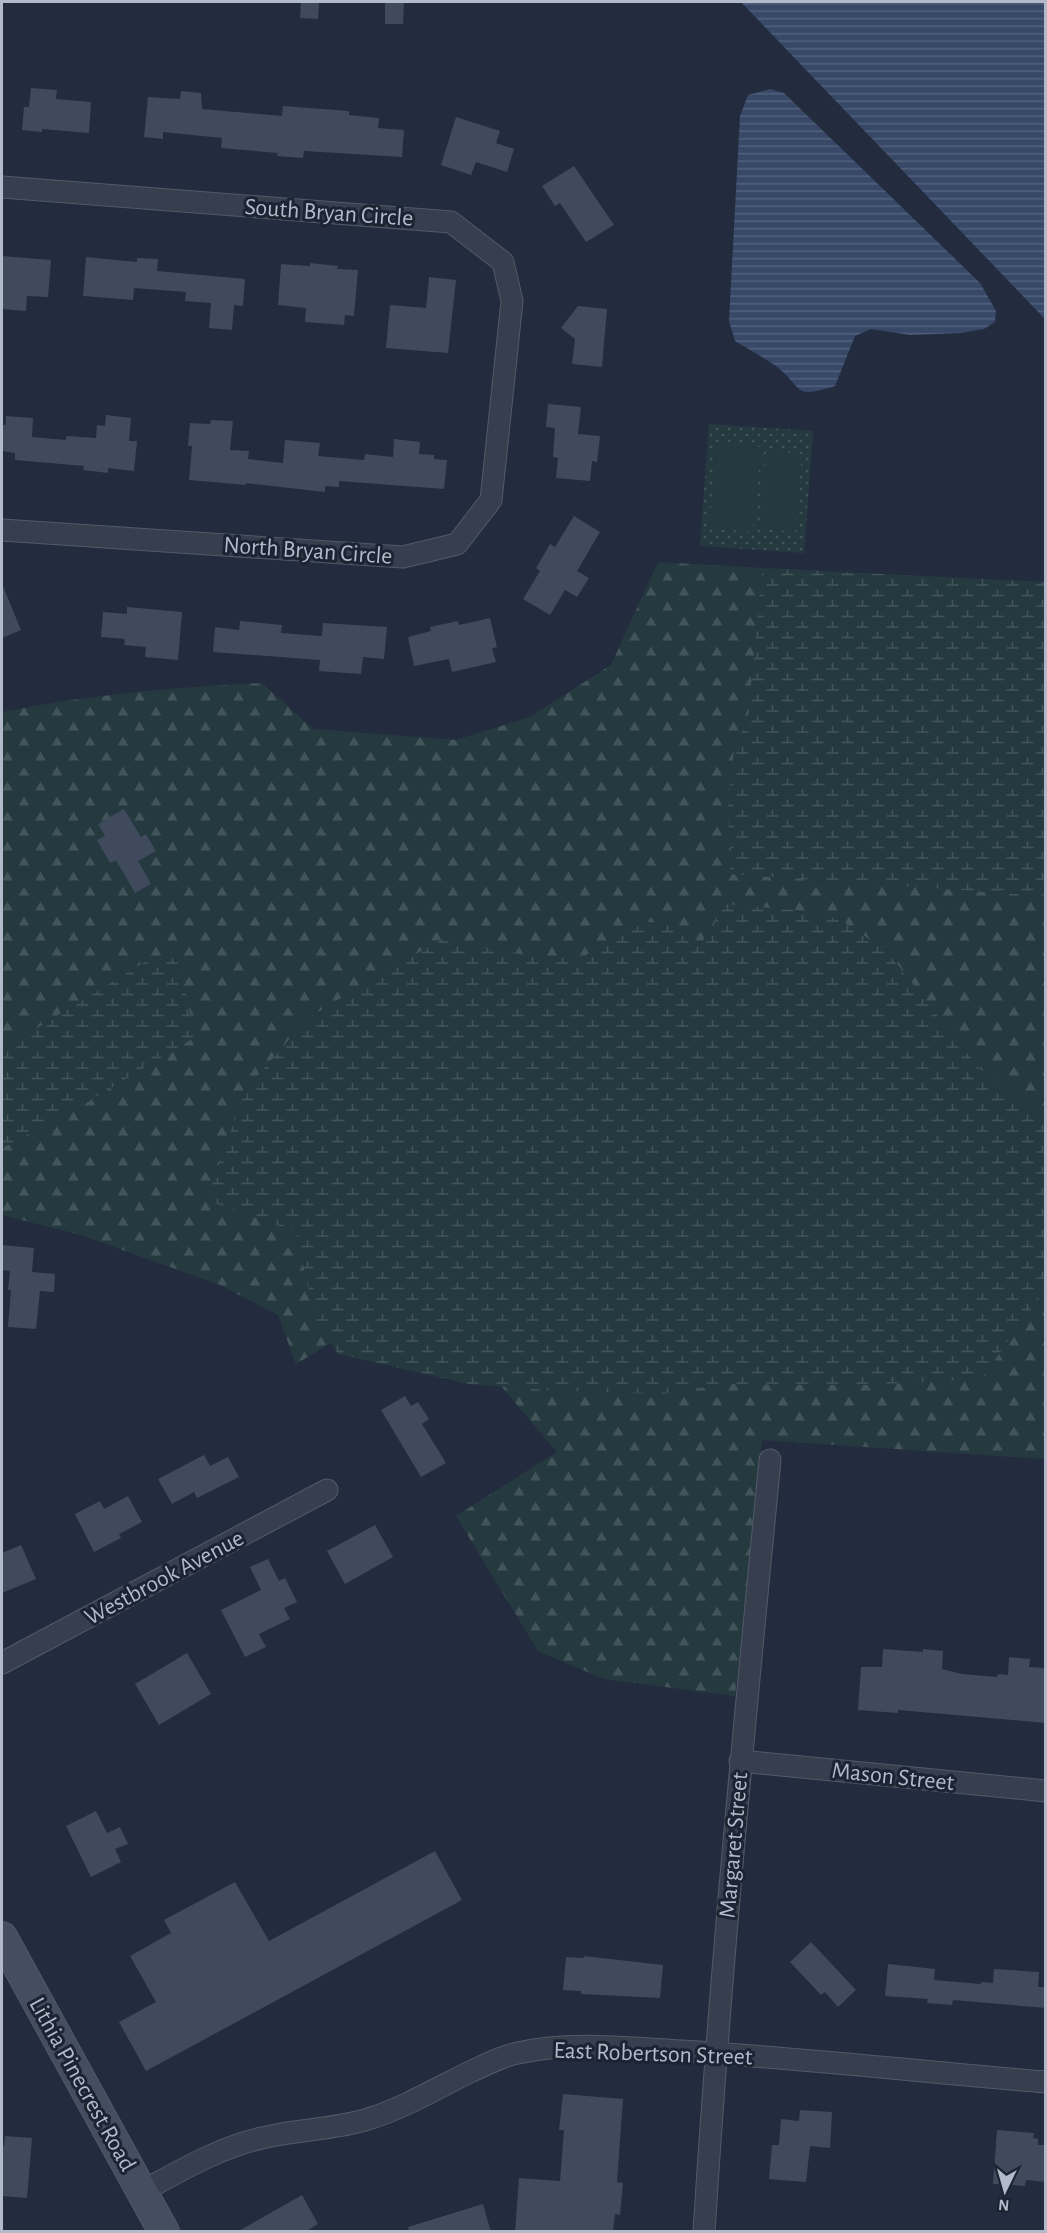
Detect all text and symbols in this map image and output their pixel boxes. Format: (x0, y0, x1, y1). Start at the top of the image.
street label: South Bryan Circle (244, 195, 414, 231)
street label: North Bryan Circle (223, 533, 393, 569)
street label: Westbrook Avenue (81, 1526, 248, 1630)
street label: Mason Street (830, 1759, 956, 1795)
street label: Margaret Street (716, 1771, 752, 1919)
street label: Lithia Pinecrest Road (24, 1994, 140, 2175)
street label: East Robertson Street (553, 2039, 753, 2069)
north arrow (975, 2161, 1035, 2221)
text: N (998, 2196, 1010, 2213)

